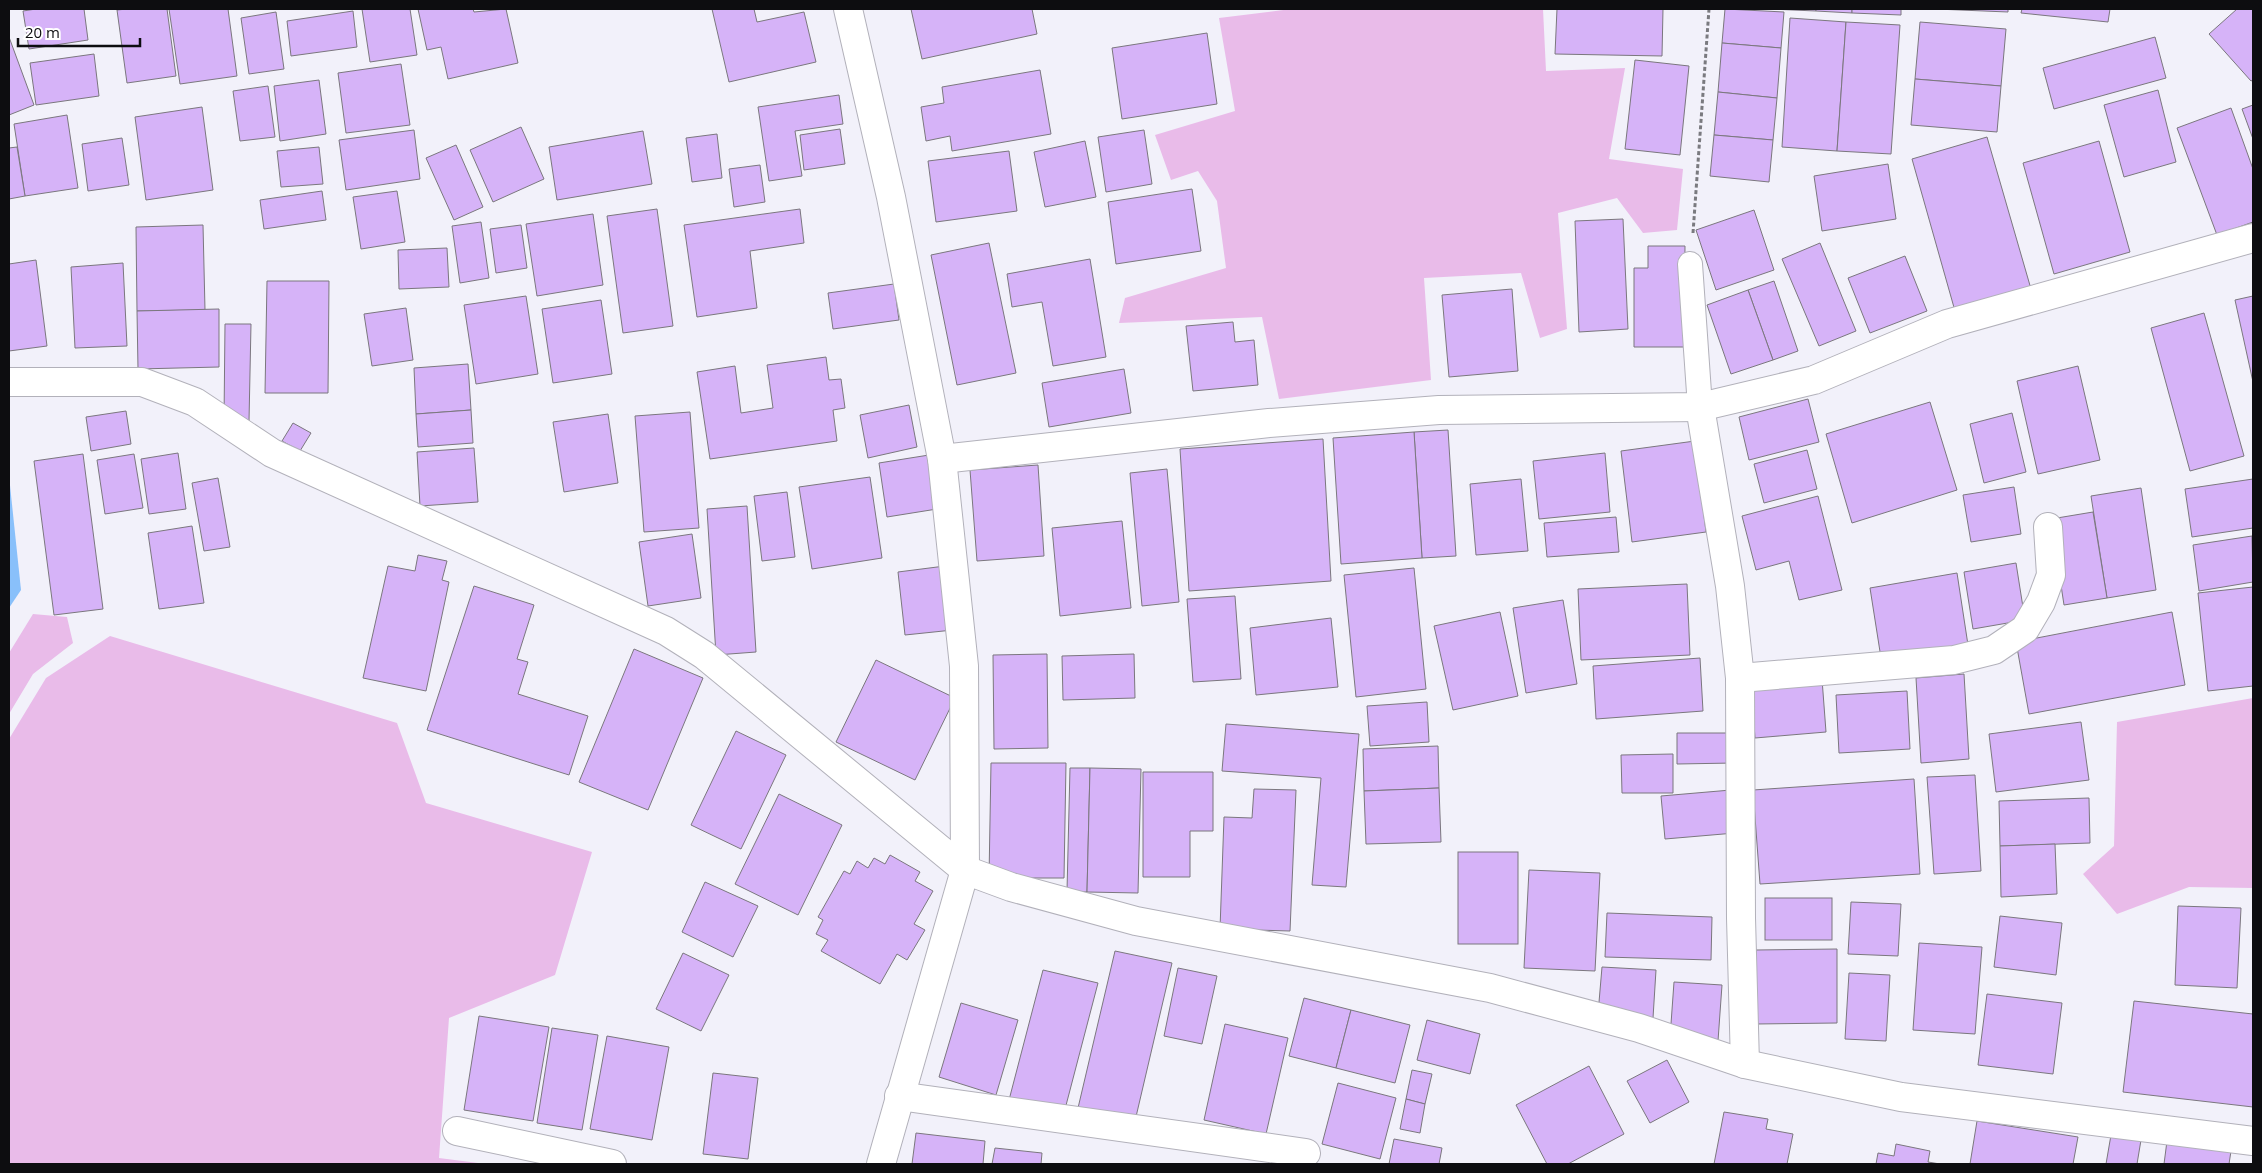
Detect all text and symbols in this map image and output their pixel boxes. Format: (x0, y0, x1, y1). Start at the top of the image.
scale bar (18, 15, 140, 47)
text: 20 m (25, 22, 60, 42)

